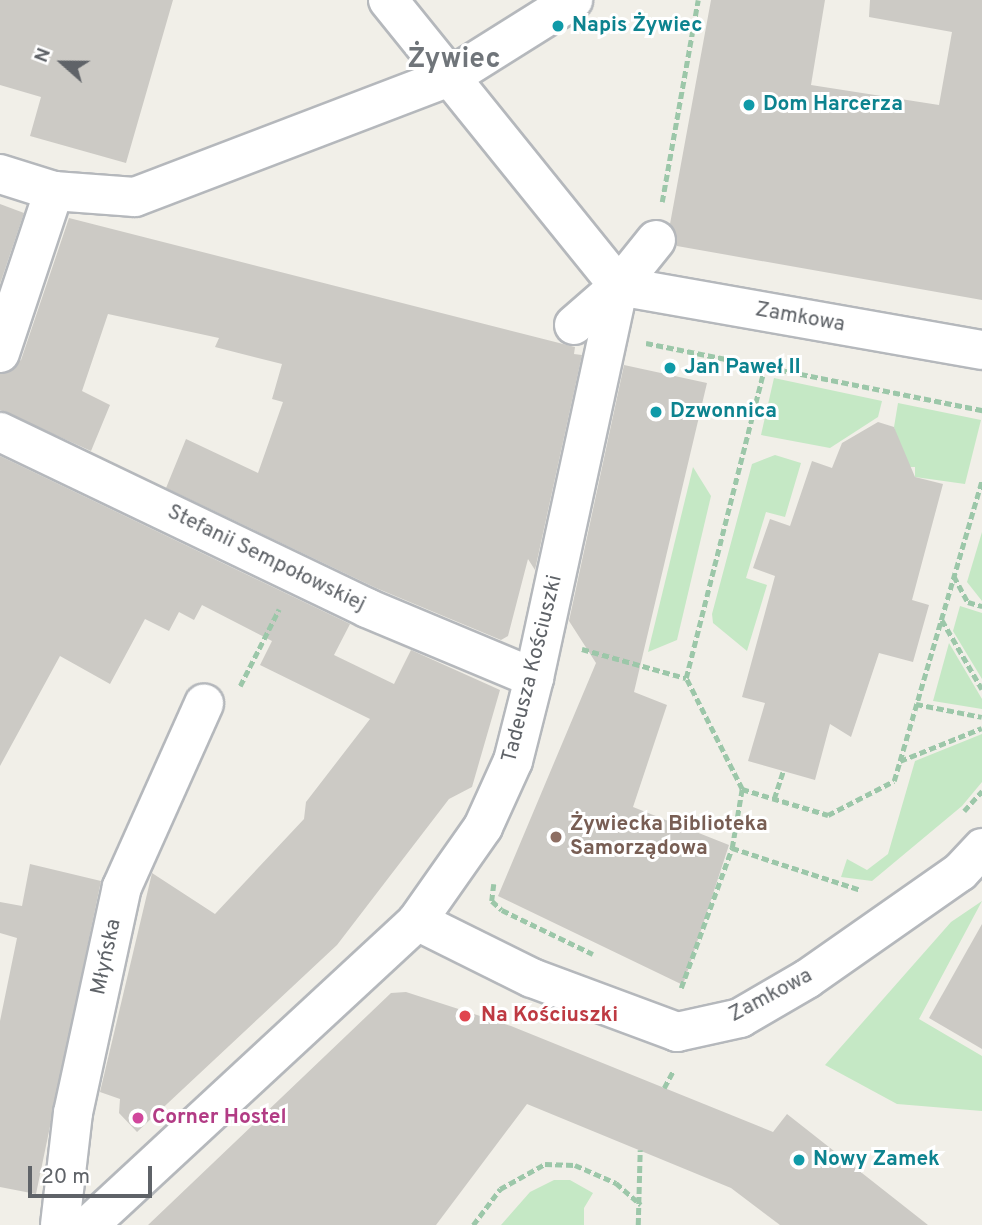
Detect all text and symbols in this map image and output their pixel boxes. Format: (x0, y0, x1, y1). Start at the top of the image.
place label: Napis Żywiec (572, 13, 703, 39)
marker: Napis Żywiec (550, 18, 566, 34)
north arrow (28, 28, 98, 98)
district label: Żywiec (407, 43, 501, 77)
text: N (30, 45, 57, 66)
place label: Dom Harcerza (763, 92, 903, 118)
marker: Dom Harcerza (741, 97, 757, 113)
street label: Zamkowa (753, 298, 847, 338)
place label: Jan Paweł II (684, 355, 801, 381)
marker: Jan Paweł II (662, 360, 678, 376)
place label: Dzwonnica (670, 399, 777, 425)
marker: Dzwonnica (648, 404, 664, 420)
street label: Stefanii Sempołowskiej (163, 500, 369, 618)
street label: Tadeusza Kościuszki (497, 573, 569, 765)
place label: Żywiecka Biblioteka Samorządowa (570, 812, 768, 862)
marker: Żywiecka Biblioteka Samorządowa (548, 829, 564, 845)
street label: Młyńska (87, 917, 127, 997)
street label: Zamkowa (725, 964, 817, 1028)
place label: Na Kościuszki (481, 1003, 618, 1029)
marker: Na Kościuszki (455, 1006, 475, 1026)
place label: Corner Hostel (152, 1105, 287, 1131)
marker: Corner Hostel (130, 1110, 146, 1126)
place label: Nowy Zamek (813, 1147, 940, 1173)
scale bar (32, 1152, 156, 1196)
marker: Nowy Zamek (791, 1152, 807, 1168)
text: 20 m (41, 1164, 90, 1191)

